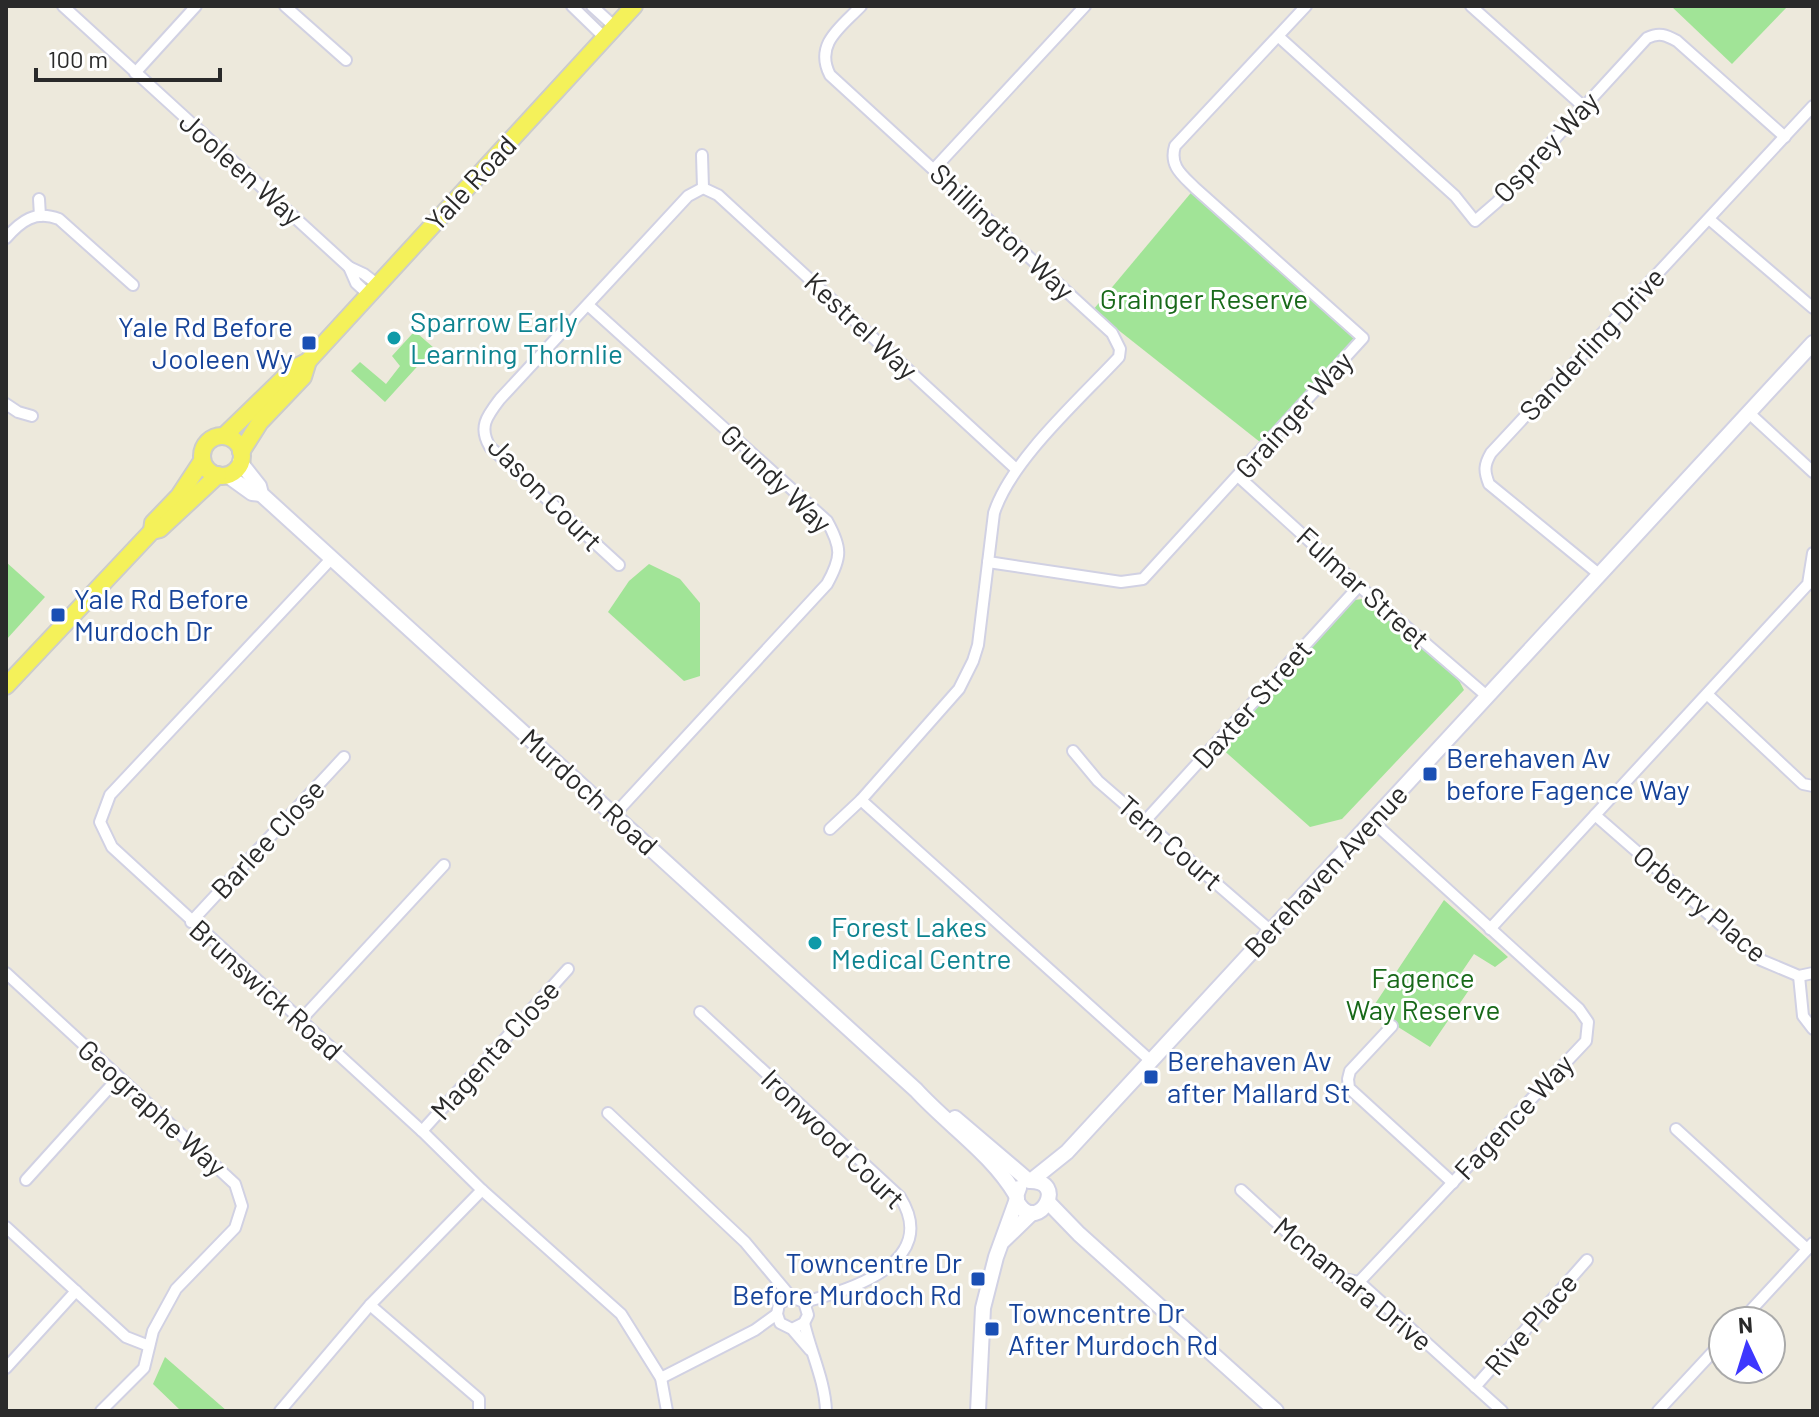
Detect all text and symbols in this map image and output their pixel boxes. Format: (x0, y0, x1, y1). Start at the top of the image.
scale bar (36, 32, 220, 82)
text: 100 m (48, 44, 108, 73)
street label: Osprey Way (1485, 84, 1605, 209)
street label: Jooleen Way (173, 104, 310, 232)
street label: Yale Road (418, 128, 523, 237)
street label: Shillington Way (924, 156, 1082, 307)
street label: Sanderling Drive (1511, 259, 1671, 427)
street label: Kestrel Way (798, 264, 925, 386)
park label: Grainger Reserve (1100, 281, 1308, 315)
place label: Sparrow Early Learning Thornlie (410, 304, 623, 370)
place label: Yale Rd Before Jooleen Wy (118, 309, 293, 375)
marker: Sparrow Early Learning Thornlie (385, 329, 403, 347)
marker: Yale Rd Before Jooleen Wy (300, 334, 318, 352)
street label: Grainger Way (1227, 344, 1359, 485)
street label: Grundy Way (714, 417, 839, 540)
street label: Jason Court (481, 429, 610, 558)
street label: Fulmar Street (1290, 519, 1437, 656)
place label: Yale Rd Before Murdoch Dr (74, 581, 249, 647)
marker: Yale Rd Before Murdoch Dr (49, 606, 67, 624)
street label: Daxter Street (1185, 632, 1318, 775)
street label: Murdoch Road (514, 721, 665, 862)
place label: Berehaven Av before Fagence Way (1446, 740, 1690, 806)
marker: Berehaven Av before Fagence Way (1421, 765, 1439, 783)
street label: Barlee Close (203, 772, 331, 905)
street label: Berehaven Avenue (1236, 777, 1414, 964)
street label: Tern Court (1111, 787, 1230, 897)
street label: Orberry Place (1627, 837, 1774, 969)
place label: Forest Lakes Medical Centre (831, 909, 1011, 975)
street label: Brunswick Road (183, 912, 350, 1067)
marker: Forest Lakes Medical Centre (806, 934, 824, 952)
park label: Fagence Way Reserve (1346, 960, 1500, 1026)
street label: Magenta Close (423, 972, 566, 1126)
street label: Geographe Way (71, 1032, 234, 1183)
place label: Berehaven Av after Mallard St (1167, 1043, 1351, 1109)
street label: Fagence Way (1446, 1046, 1580, 1186)
street label: Ironwood Court (755, 1061, 913, 1215)
marker: Berehaven Av after Mallard St (1142, 1068, 1160, 1086)
street label: Mcnamara Drive (1268, 1209, 1440, 1357)
place label: Towncentre Dr Before Murdoch Rd (732, 1245, 962, 1311)
street label: Rive Place (1477, 1265, 1584, 1381)
marker: Towncentre Dr Before Murdoch Rd (969, 1270, 987, 1288)
place label: Towncentre Dr After Murdoch Rd (1008, 1295, 1218, 1361)
north arrow (1707, 1305, 1787, 1385)
text: N (1737, 1311, 1754, 1338)
marker: Towncentre Dr After Murdoch Rd (983, 1320, 1001, 1338)

